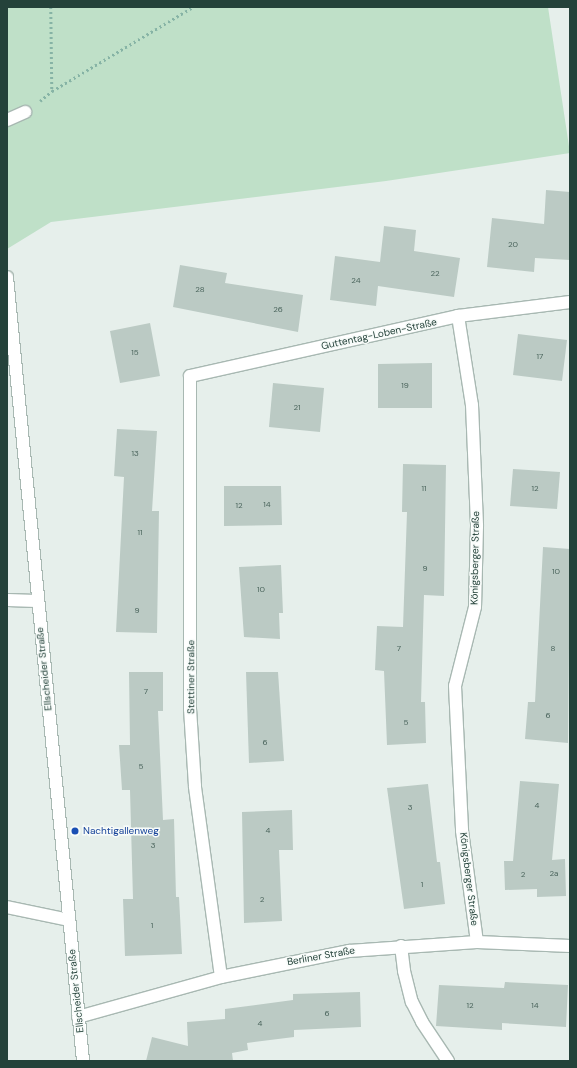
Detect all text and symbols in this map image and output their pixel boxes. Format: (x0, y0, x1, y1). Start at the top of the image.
house number: 20 (508, 240, 518, 250)
house number: 22 (430, 269, 440, 279)
house number: 24 (351, 276, 361, 286)
house number: 28 (195, 285, 205, 295)
house number: 26 (273, 305, 283, 315)
street label: Guttentag-Loben-Straße (320, 316, 438, 352)
house number: 15 (131, 348, 139, 358)
house number: 17 (537, 352, 543, 362)
house number: 19 (401, 381, 409, 391)
house number: 21 (293, 403, 301, 413)
house number: 13 (131, 449, 139, 459)
house number: 11 (422, 484, 426, 494)
house number: 12 (531, 484, 539, 494)
house number: 14 (263, 500, 271, 510)
house number: 12 (235, 501, 243, 511)
street label: Königsberger Straße (468, 511, 482, 605)
house number: 11 (138, 528, 142, 538)
house number: 9 (422, 564, 428, 574)
house number: 10 (552, 567, 560, 577)
house number: 10 (257, 585, 265, 595)
house number: 9 (134, 606, 140, 616)
street label: Ellscheider Straße (34, 627, 54, 711)
street label: Stettiner Straße (185, 640, 197, 714)
house number: 7 (397, 644, 401, 654)
house number: 8 (551, 644, 555, 654)
house number: 7 (144, 687, 148, 697)
house number: 6 (545, 711, 551, 721)
house number: 5 (404, 718, 408, 728)
house number: 6 (262, 738, 268, 748)
house number: 5 (139, 762, 143, 772)
house number: 4 (535, 801, 539, 811)
house number: 3 (408, 803, 412, 813)
place label: Nachtigallenweg (83, 825, 159, 837)
marker: Nachtigallenweg (70, 826, 80, 836)
house number: 4 (266, 826, 270, 836)
street label: Königsberger Straße (457, 832, 481, 926)
house number: 3 (151, 841, 155, 851)
house number: 2a (550, 869, 558, 879)
house number: 2 (521, 870, 525, 880)
house number: 1 (421, 880, 423, 890)
house number: 2 (260, 895, 264, 905)
house number: 1 (151, 921, 153, 931)
street label: Berliner Straße (286, 944, 356, 968)
street label: Ellscheider Straße (66, 949, 86, 1033)
house number: 12 (466, 1001, 474, 1011)
house number: 14 (531, 1001, 539, 1011)
house number: 6 (324, 1009, 330, 1019)
house number: 4 (258, 1019, 262, 1029)

